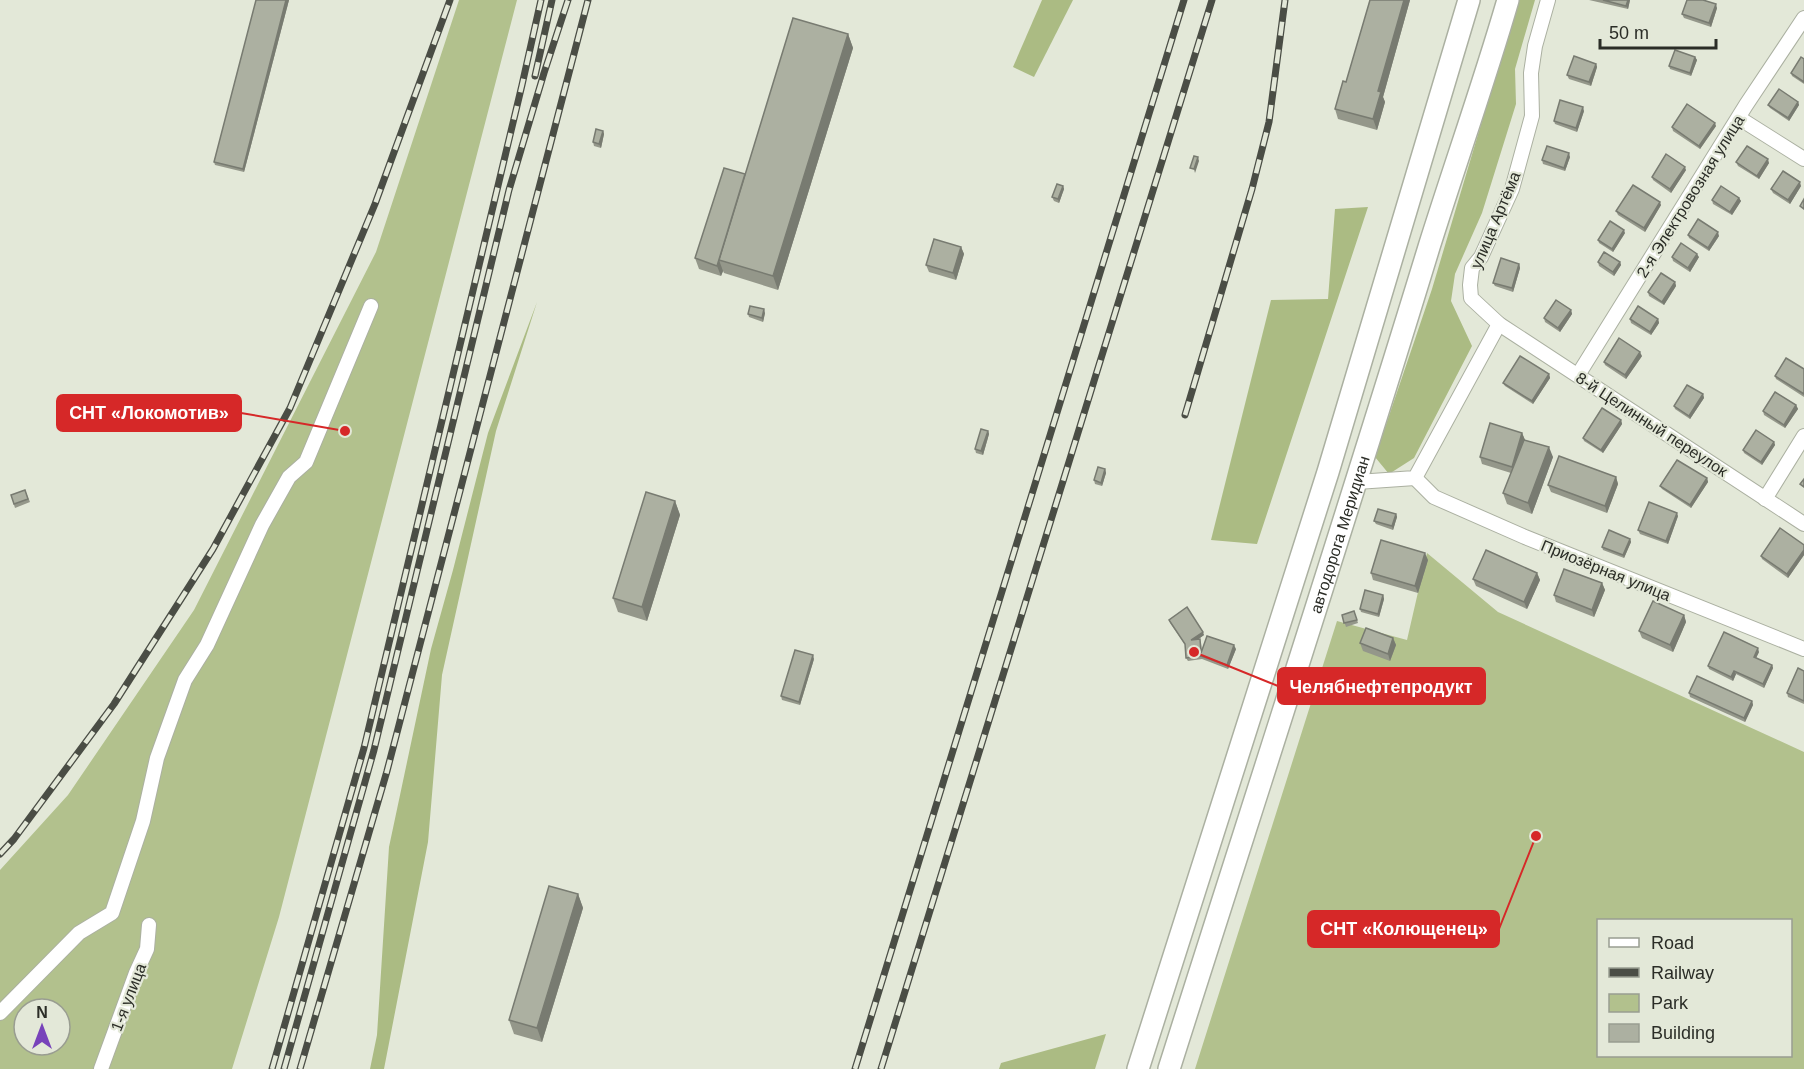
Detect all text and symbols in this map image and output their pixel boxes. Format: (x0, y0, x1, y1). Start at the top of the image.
scale bar (1600, 12, 1716, 50)
text: 50 m (1609, 23, 1649, 43)
street label: 2-я Электровозная улица (1633, 112, 1748, 281)
street label: улица Артёма (1467, 169, 1524, 271)
street label: 8-й Целинный переулок (1573, 369, 1731, 480)
callout: СНТ «Локомотив» (57, 395, 241, 431)
text: СНТ «Локомотив» (69, 403, 229, 423)
street label: автодорога Меридиан (1307, 454, 1373, 615)
street label: Приозёрная улица (1539, 537, 1673, 604)
callout: Челябнефтепродукт (1278, 668, 1485, 704)
text: Челябнефтепродукт (1289, 677, 1473, 697)
callout: СНТ «Колющенец» (1308, 911, 1499, 947)
text: СНТ «Колющенец» (1320, 919, 1488, 939)
legend (1597, 919, 1792, 1057)
text: Road (1651, 933, 1694, 953)
street label: 1-я улица (108, 961, 149, 1034)
text: Railway (1651, 963, 1714, 983)
text: Park (1651, 993, 1689, 1013)
north arrow (12, 997, 72, 1057)
text: N (36, 1004, 48, 1021)
text: Building (1651, 1023, 1715, 1043)

